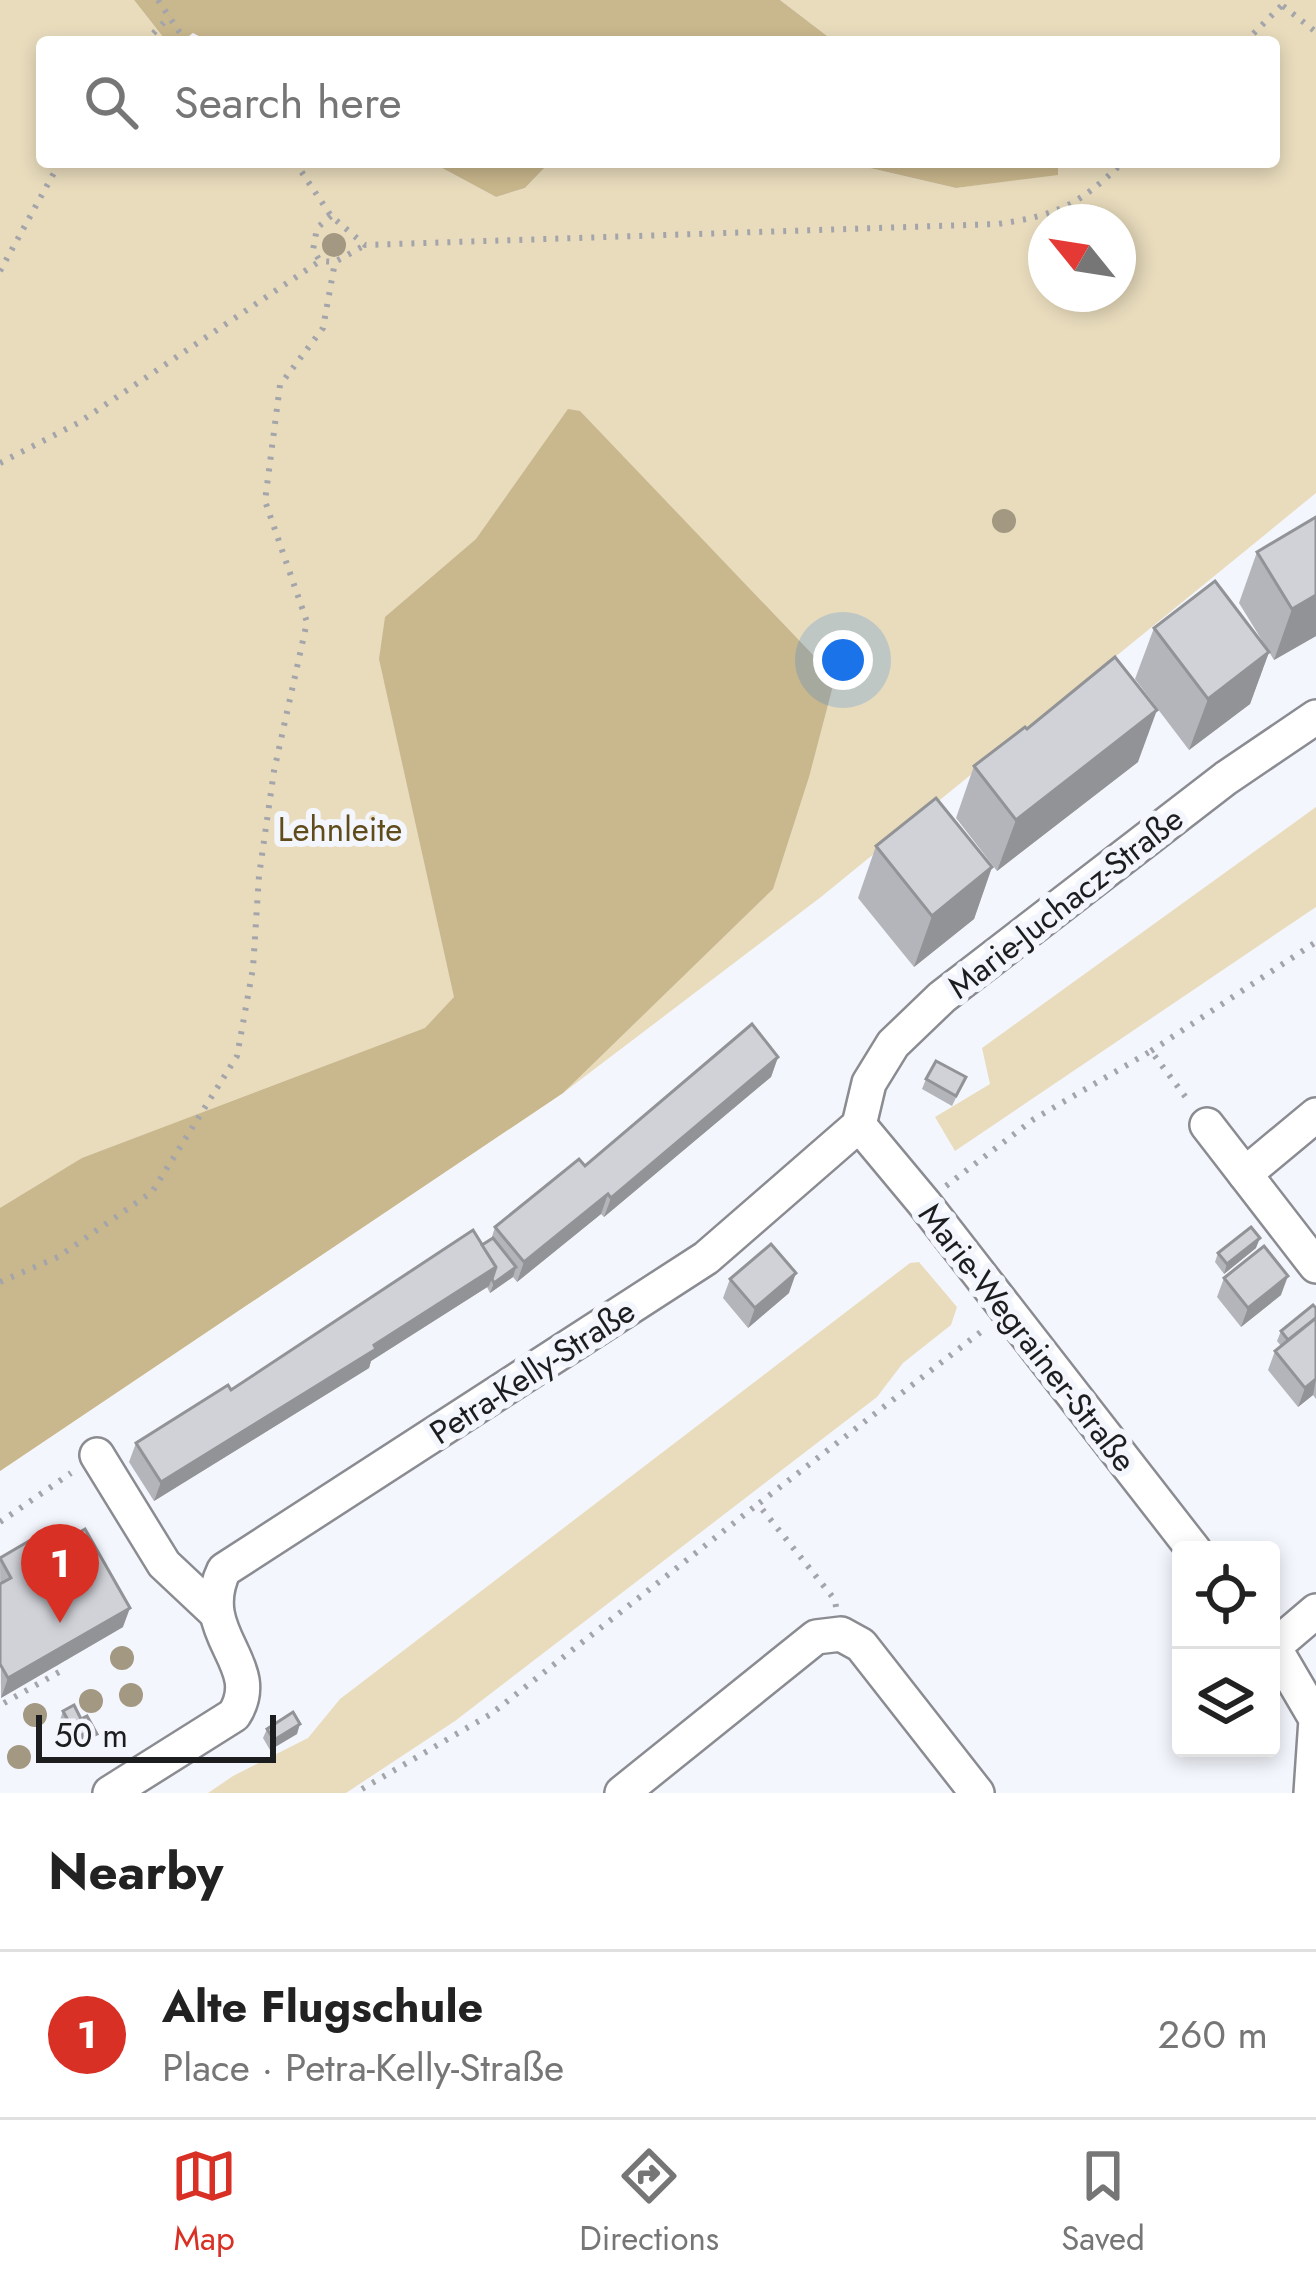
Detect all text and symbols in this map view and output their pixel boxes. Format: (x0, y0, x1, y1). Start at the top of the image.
search box (36, 36, 1280, 168)
icon: search (78, 69, 144, 135)
text: Search here (174, 70, 402, 135)
north arrow (1028, 204, 1136, 312)
your location (813, 630, 873, 690)
street label: Marie-Juchacz-Straße (938, 795, 1193, 1009)
park label: Lehnleite (278, 806, 402, 853)
street label: Marie-Wegrainer-Straße (908, 1193, 1148, 1482)
street label: Petra-Kelly-Straße (420, 1287, 644, 1455)
pin: 1 (21, 1524, 99, 1623)
map controls (1172, 1541, 1280, 1757)
button: locate (1172, 1541, 1280, 1649)
button: layers (1172, 1649, 1280, 1757)
scale bar (36, 1709, 276, 1762)
text: 50 m (54, 1712, 128, 1759)
text: Nearby (48, 1834, 223, 1908)
text: Alte Flugschule (162, 1974, 483, 2039)
text: 1 (77, 2006, 97, 2063)
text: 260 m (1158, 2006, 1268, 2063)
text: Place · Petra-Kelly-Straße (162, 2039, 564, 2096)
tab: Map (171, 2143, 237, 2262)
tab: Directions (579, 2143, 719, 2262)
tab: Saved (1061, 2143, 1145, 2262)

